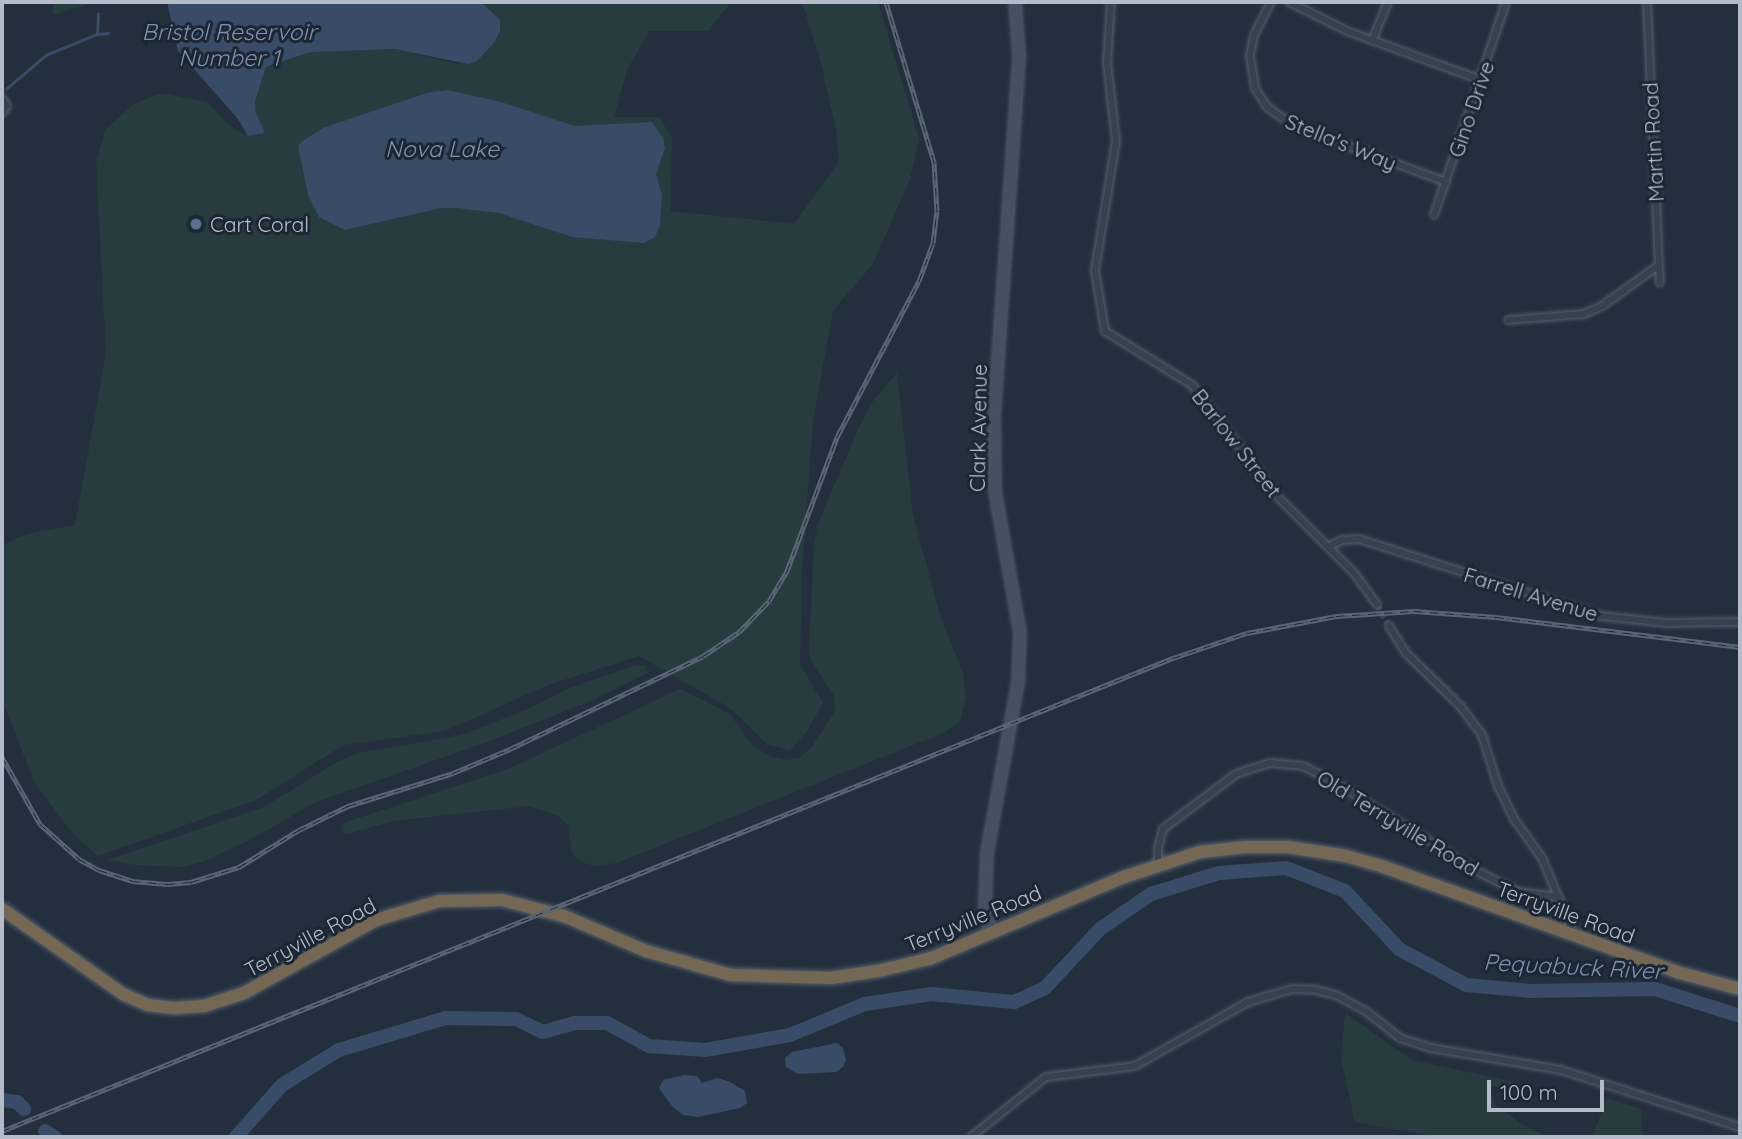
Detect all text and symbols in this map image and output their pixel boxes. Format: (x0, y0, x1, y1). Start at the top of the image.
water label: Bristol Reservoir Number 1 (142, 18, 316, 72)
street label: Gino Drive (1443, 58, 1499, 160)
street label: Martin Road (1637, 82, 1669, 202)
street label: Stella's Way (1282, 108, 1400, 176)
water label: Nova Lake (385, 135, 499, 163)
place label: Cart Coral (210, 211, 309, 237)
marker: Cart Coral (188, 216, 204, 232)
street label: Clark Avenue (964, 364, 992, 492)
street label: Barlow Street (1187, 384, 1287, 502)
street label: Farrell Avenue (1461, 562, 1601, 626)
street label: Old Terryville Road (1313, 765, 1483, 881)
street label: Terryville Road (1494, 875, 1638, 949)
street label: Terryville Road (901, 879, 1045, 957)
street label: Terryville Road (240, 892, 380, 982)
water label: Pequabuck River (1483, 949, 1663, 985)
scale bar (1490, 1066, 1607, 1110)
text: 100 m (1500, 1079, 1558, 1105)

